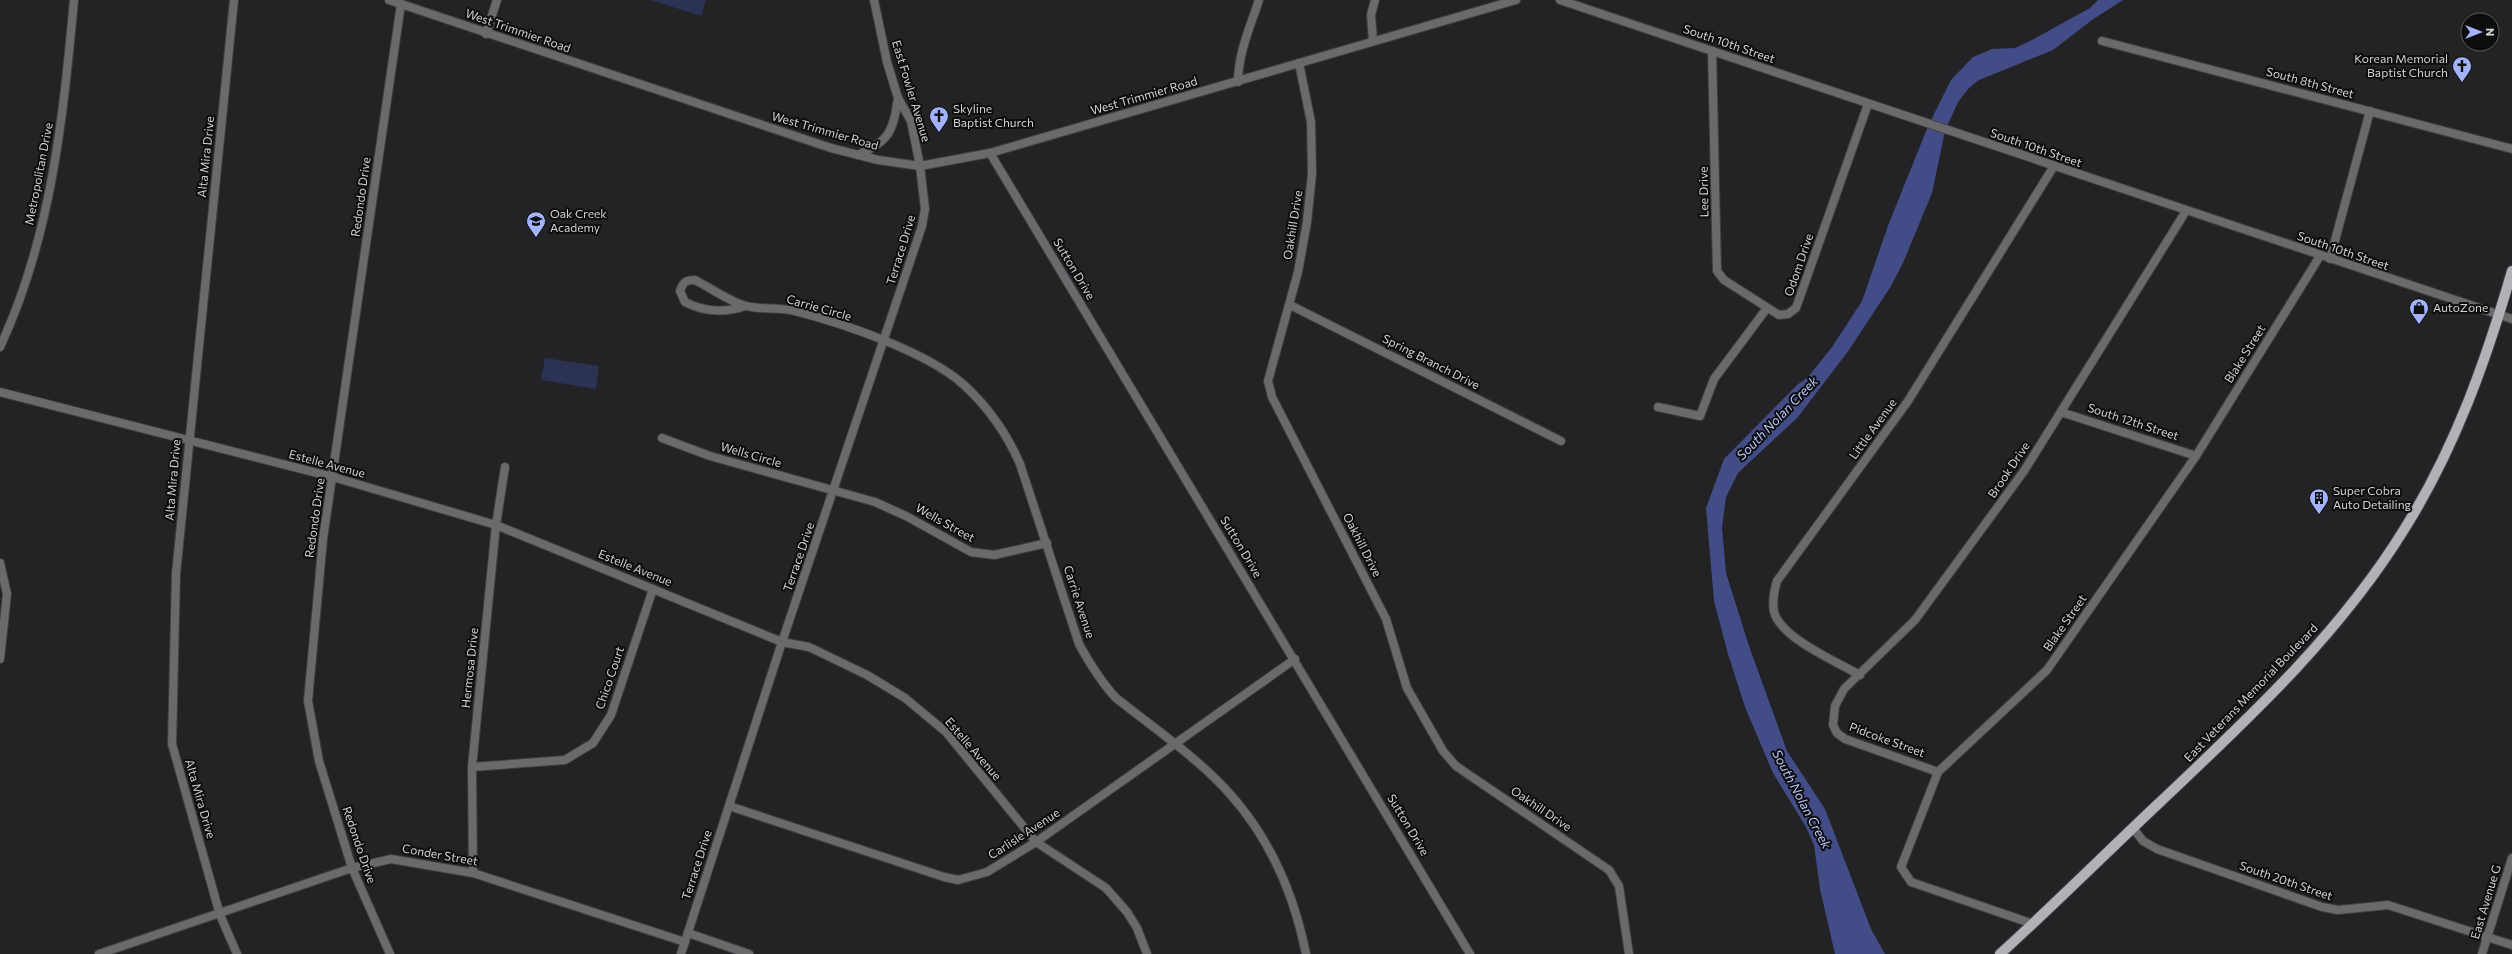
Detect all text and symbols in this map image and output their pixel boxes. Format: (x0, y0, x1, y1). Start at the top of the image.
street label: West Trimmier Road (464, 5, 573, 55)
north arrow (2460, 12, 2500, 52)
street label: South 10th Street (1682, 21, 1777, 65)
text: N (2484, 28, 2497, 36)
street label: East Fowler Avenue (890, 38, 934, 143)
place label: Korean Memorial Baptist Church (2354, 51, 2448, 79)
church icon: Korean Memorial Baptist Church (2451, 55, 2473, 83)
street label: South 8th Street (2265, 64, 2356, 101)
street label: West Trimmier Road (1089, 73, 1199, 117)
place label: Skyline Baptist Church (953, 101, 1034, 129)
church icon: Skyline Baptist Church (928, 105, 950, 133)
street label: West Trimmier Road (770, 108, 880, 152)
street label: Alta Mira Drive (194, 116, 216, 198)
street label: Metropolitan Drive (21, 121, 55, 226)
street label: South 10th Street (1989, 125, 2084, 169)
street label: Redondo Drive (347, 156, 373, 238)
street label: Lee Drive (1696, 166, 1710, 218)
street label: Oakhill Drive (1280, 189, 1304, 260)
place label: Oak Creek Academy (550, 206, 607, 234)
school or university icon: Oak Creek Academy (525, 210, 547, 238)
street label: Terrace Drive (883, 213, 917, 286)
street label: South 10th Street (2296, 228, 2391, 272)
street label: Odom Drive (1781, 231, 1815, 298)
street label: Sutton Drive (1051, 235, 1099, 302)
street label: Carrie Circle (785, 291, 853, 323)
shop icon: AutoZone (2408, 297, 2430, 325)
place label: AutoZone (2433, 300, 2488, 314)
street label: Blake Street (2221, 322, 2268, 385)
street label: Spring Branch Drive (1380, 330, 1482, 392)
water label: South Nolan Creek (1733, 372, 1822, 463)
street label: Little Avenue (1846, 395, 1899, 461)
street label: South 12th Street (2086, 400, 2181, 442)
street label: Alta Mira Drive (161, 439, 183, 521)
street label: Wells Circle (719, 439, 783, 469)
street label: Brook Drive (1984, 439, 2032, 500)
street label: Estelle Avenue (288, 446, 367, 480)
street label: Redondo Drive (301, 477, 327, 559)
place label: Super Cobra Auto Detailing (2333, 483, 2412, 511)
building icon: Super Cobra Auto Detailing (2308, 487, 2330, 515)
street label: Wells Street (913, 500, 978, 544)
street label: Oakhill Drive (1341, 510, 1385, 579)
street label: Sutton Drive (1218, 513, 1266, 580)
street label: Terrace Drive (780, 520, 816, 593)
street label: Estelle Avenue (596, 546, 674, 588)
street label: Carrie Avenue (1062, 563, 1098, 640)
street label: Blake Street (2040, 591, 2089, 653)
street label: East Veterans Memorial Boulevard (2181, 620, 2320, 764)
street label: Hermosa Drive (458, 627, 480, 709)
street label: Chico Court (592, 644, 626, 711)
street label: Estelle Avenue (943, 714, 1005, 783)
street label: Pidcoke Street (1848, 719, 1927, 759)
water label: South Nolan Creek (1769, 747, 1835, 852)
street label: Alta Mira Drive (183, 758, 219, 840)
street label: Oakhill Drive (1509, 783, 1574, 834)
street label: Sutton Drive (1385, 791, 1433, 858)
street label: Redondo Drive (340, 804, 380, 885)
street label: Carlisle Avenue (985, 805, 1062, 862)
street label: Terrace Drive (678, 828, 714, 901)
street label: Conder Street (401, 840, 479, 868)
street label: South 20th Street (2238, 858, 2335, 903)
street label: East Avenue G (2467, 863, 2503, 941)

